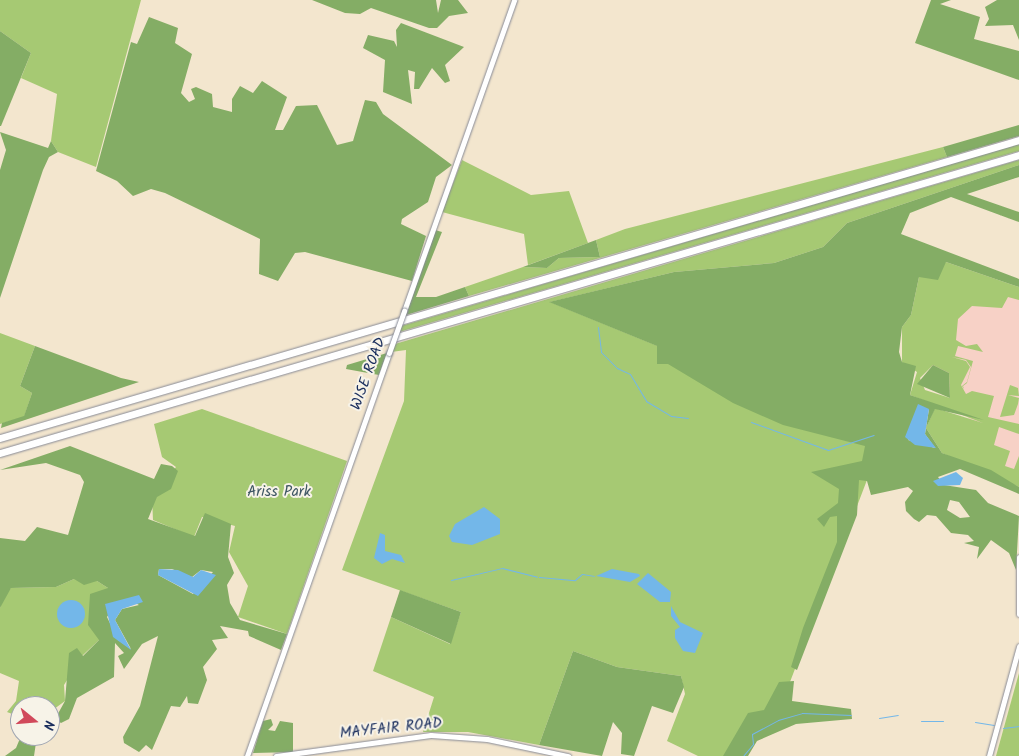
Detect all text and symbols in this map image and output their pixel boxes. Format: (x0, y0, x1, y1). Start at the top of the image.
street label: WISE ROAD (348, 335, 390, 413)
park label: Ariss Park (247, 484, 311, 502)
north arrow (10, 696, 60, 746)
street label: MAYFAIR ROAD (339, 715, 443, 743)
text: N (37, 718, 60, 733)

